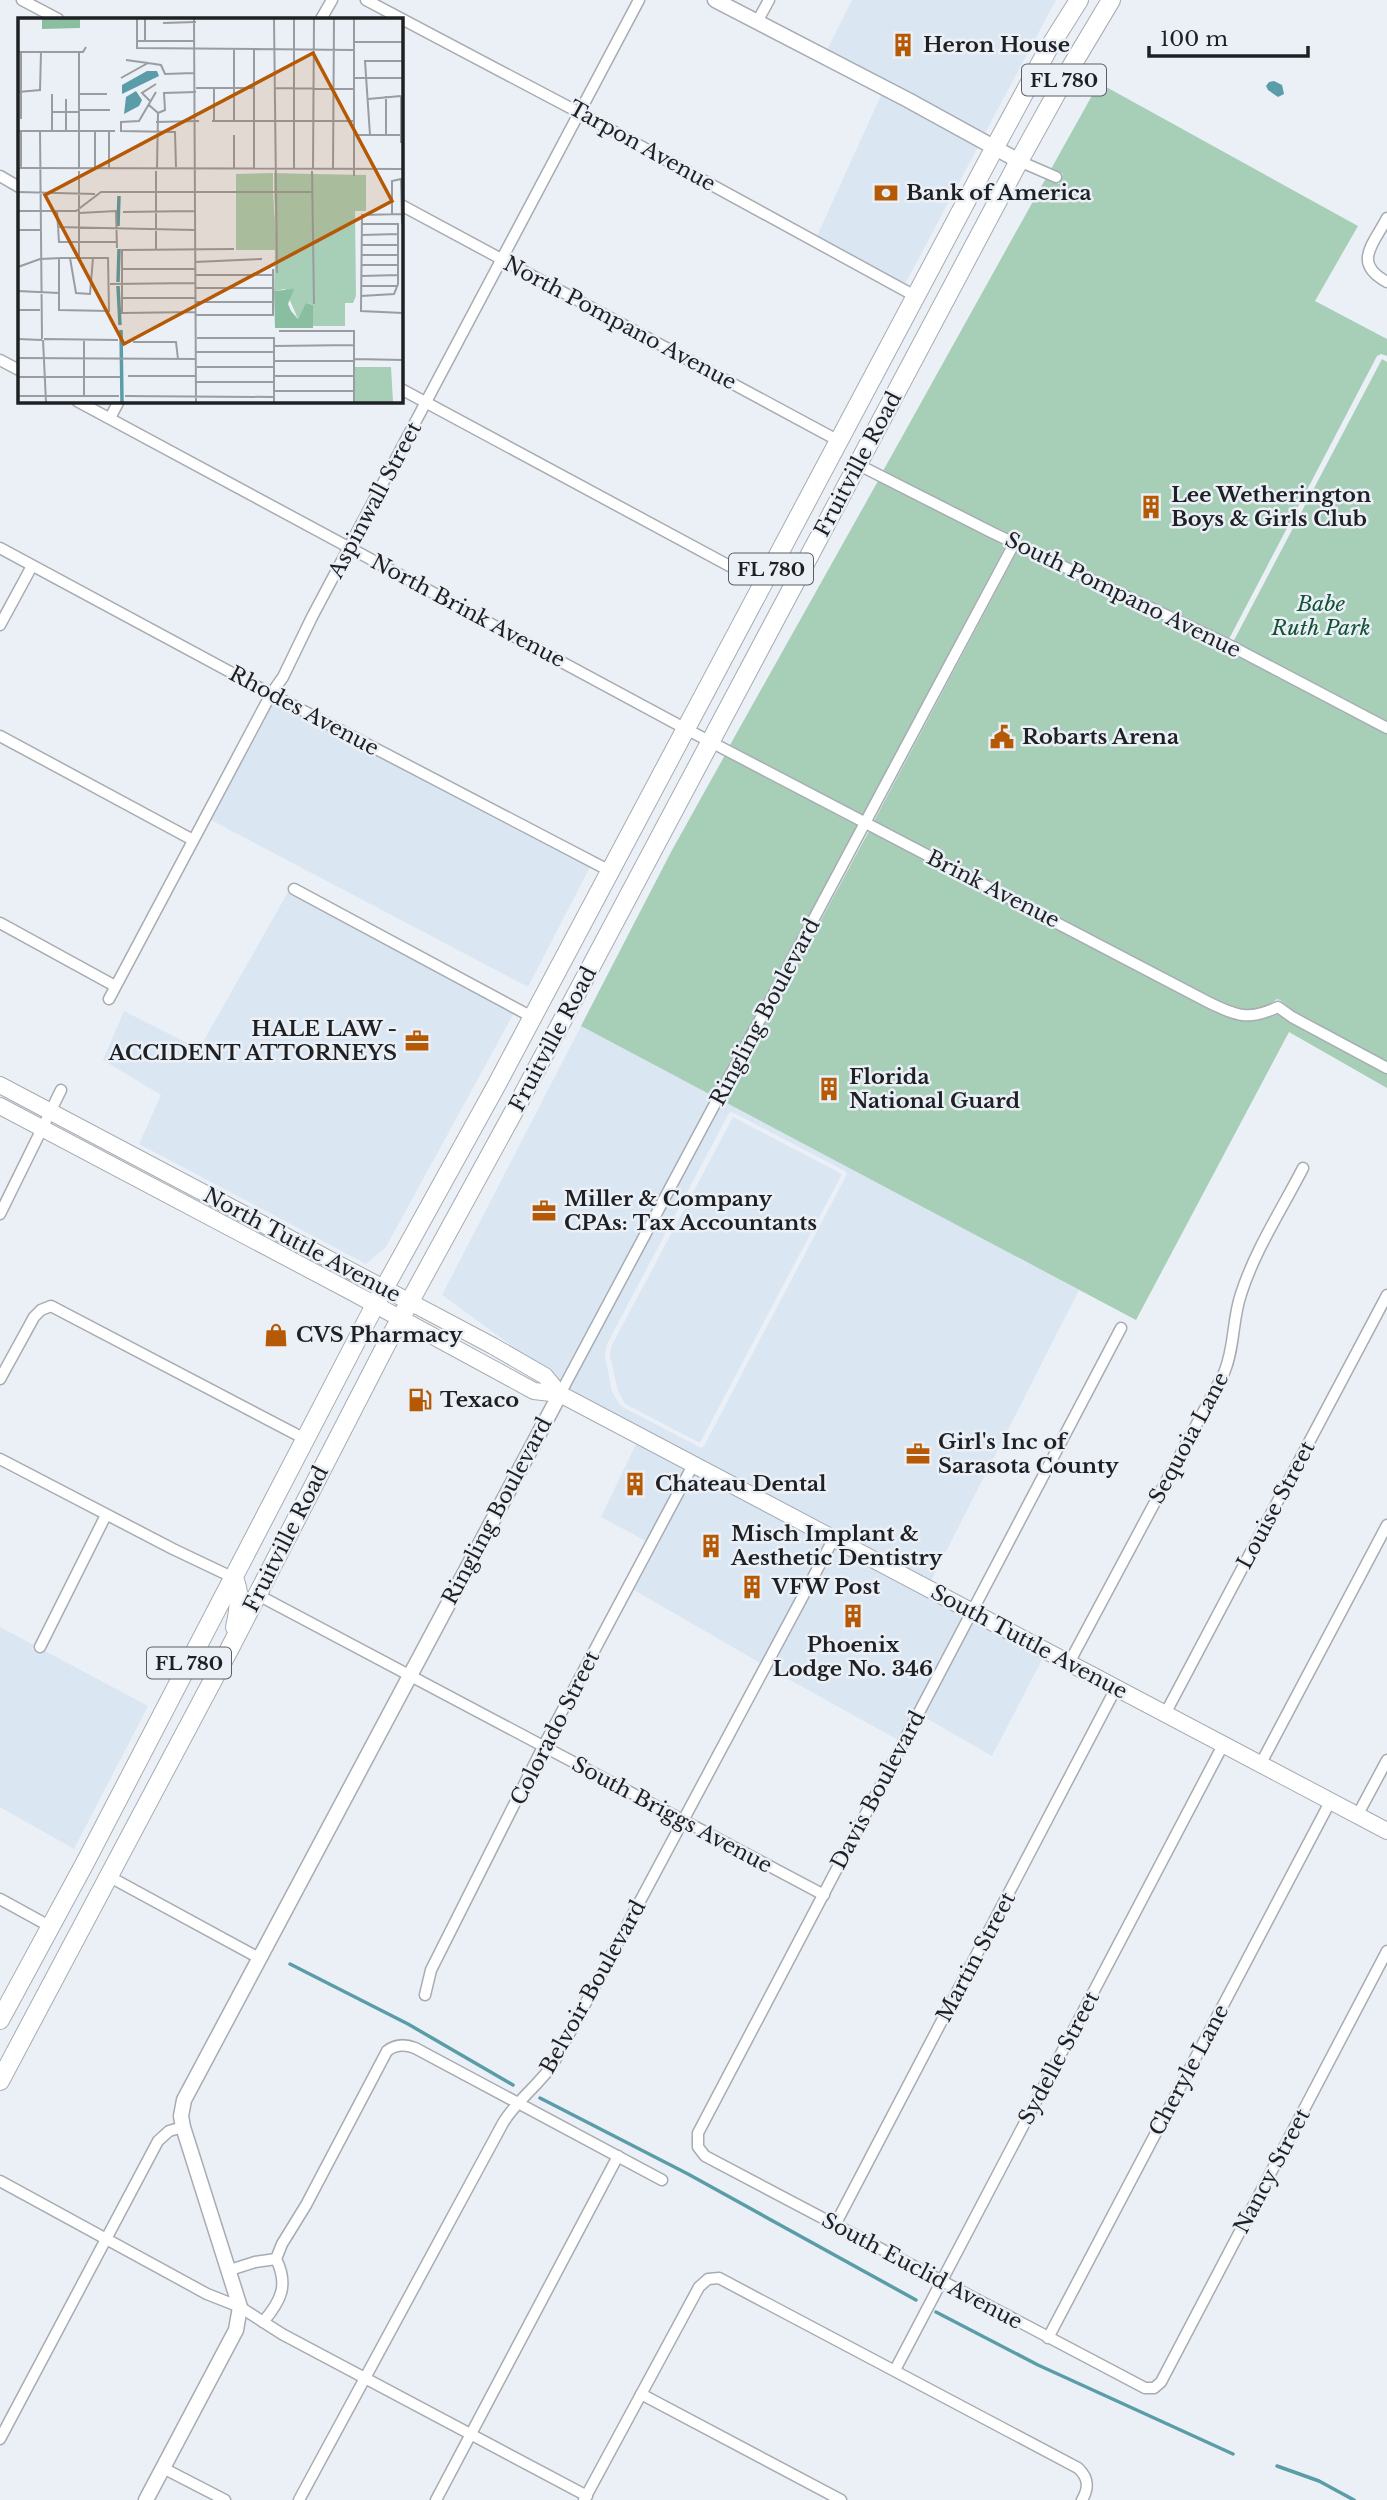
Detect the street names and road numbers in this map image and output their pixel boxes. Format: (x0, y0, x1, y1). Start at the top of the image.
road number: FL 780 (1022, 64, 1106, 96)
street label: Tarpon Avenue (564, 95, 720, 197)
street label: North Pompano Avenue (499, 251, 741, 395)
street label: Fruitville Road (809, 387, 907, 541)
street label: Aspinwall Street (322, 417, 427, 584)
street label: South Pompano Avenue (1001, 527, 1245, 663)
street label: North Brink Avenue (367, 549, 569, 673)
road number: FL 780 (729, 554, 813, 584)
street label: Rhodes Avenue (225, 661, 383, 761)
street label: Brink Avenue (922, 844, 1064, 934)
street label: Ringling Boulevard (705, 914, 825, 1110)
street label: Fruitville Road (504, 962, 602, 1116)
street label: North Tuttle Avenue (199, 1182, 405, 1308)
street label: Sequoia Lane (1143, 1368, 1235, 1508)
street label: Ringling Boulevard (437, 1413, 557, 1609)
street label: Louise Street (1231, 1437, 1321, 1573)
street label: Fruitville Road (238, 1462, 334, 1616)
street label: South Tuttle Avenue (926, 1579, 1132, 1705)
street label: Colorado Street (505, 1646, 605, 1810)
road number: FL 780 (147, 1648, 231, 1679)
street label: Davis Boulevard (825, 1706, 931, 1874)
street label: South Briggs Avenue (567, 1751, 777, 1879)
street label: Martin Street (931, 1888, 1021, 2026)
street label: Belvoir Boulevard (535, 1896, 651, 2078)
street label: Sydelle Street (1013, 1987, 1105, 2129)
street label: Cheryle Lane (1144, 2000, 1234, 2140)
street label: Nancy Street (1228, 2104, 1316, 2238)
street label: South Euclid Avenue (817, 2207, 1027, 2335)

